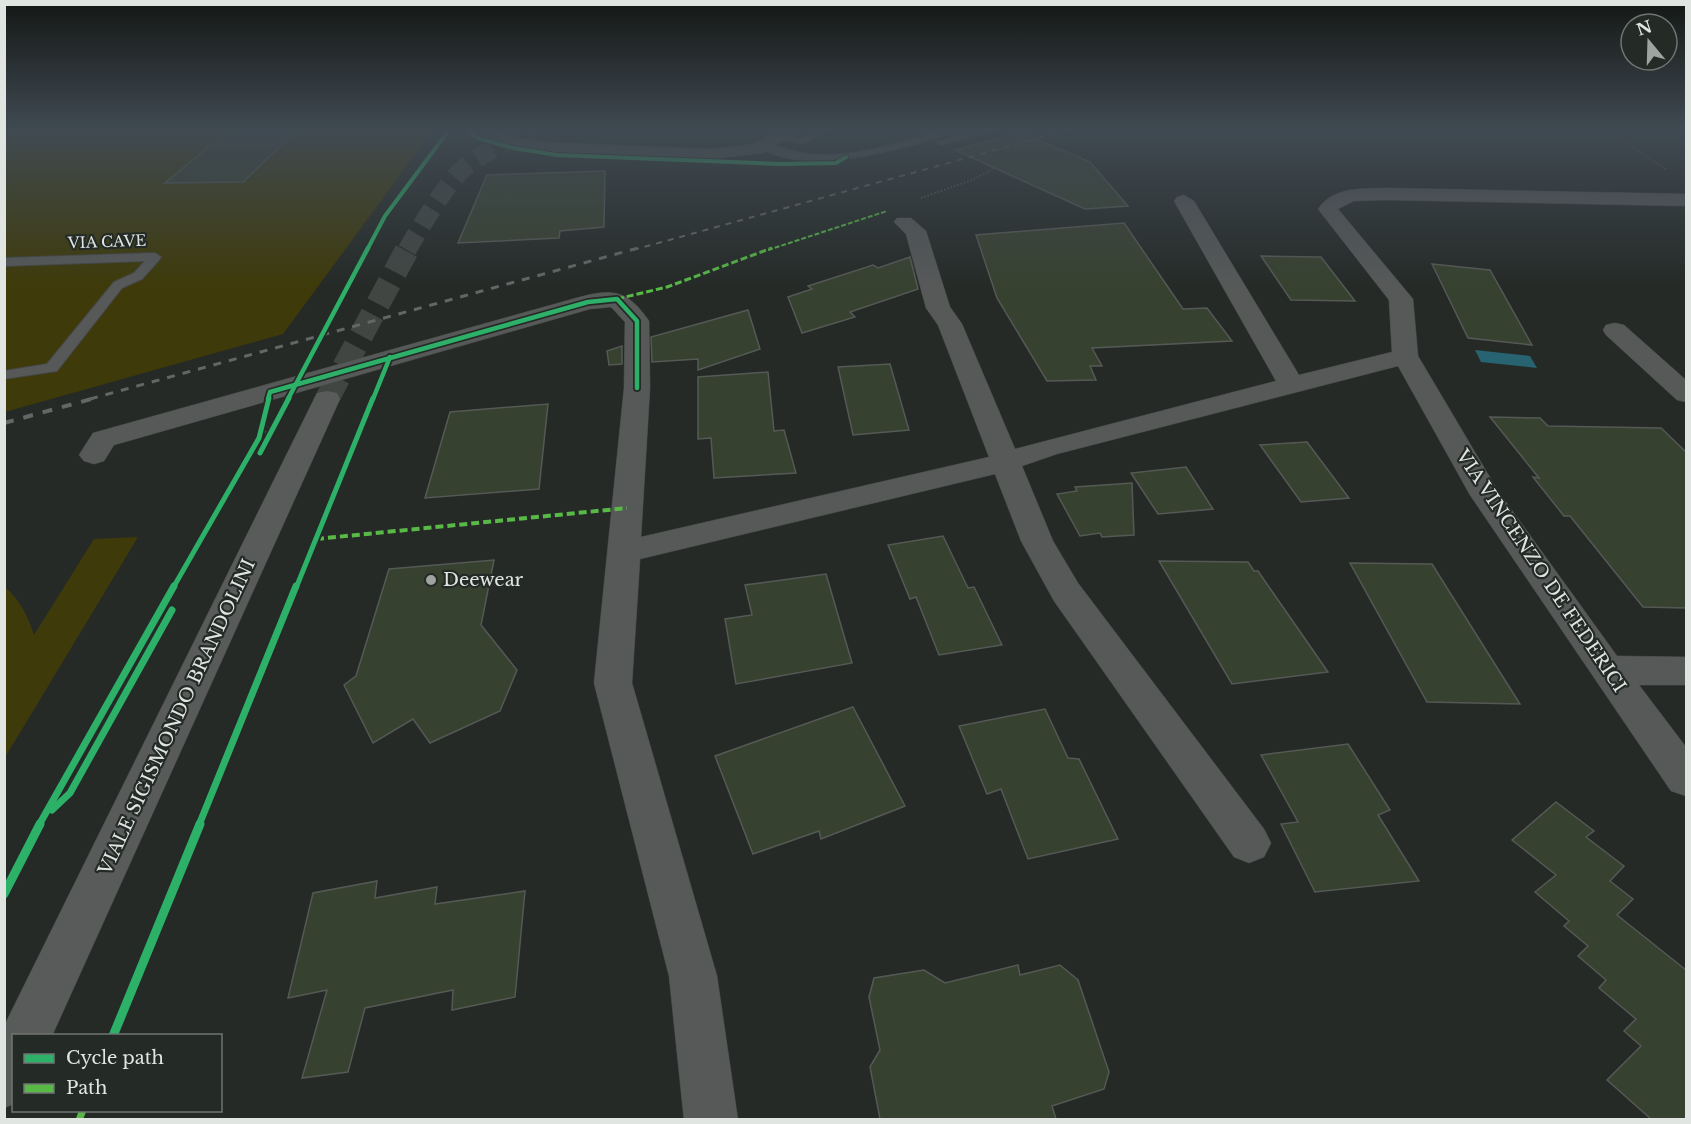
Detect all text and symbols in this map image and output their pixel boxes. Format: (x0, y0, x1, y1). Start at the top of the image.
north arrow (1619, 12, 1679, 72)
text: N (1634, 16, 1654, 40)
street label: VIA CAVE (66, 231, 147, 252)
street label: VIA VINCENZO DE FEDERICI (1451, 445, 1631, 696)
street label: VIALE SIGISMONDO BRANDOLINI (94, 556, 260, 879)
place label: Deewear (443, 569, 524, 591)
marker: Deewear (424, 573, 438, 587)
legend (12, 1034, 222, 1112)
text: Cycle path (66, 1047, 164, 1069)
text: Path (66, 1077, 107, 1099)

